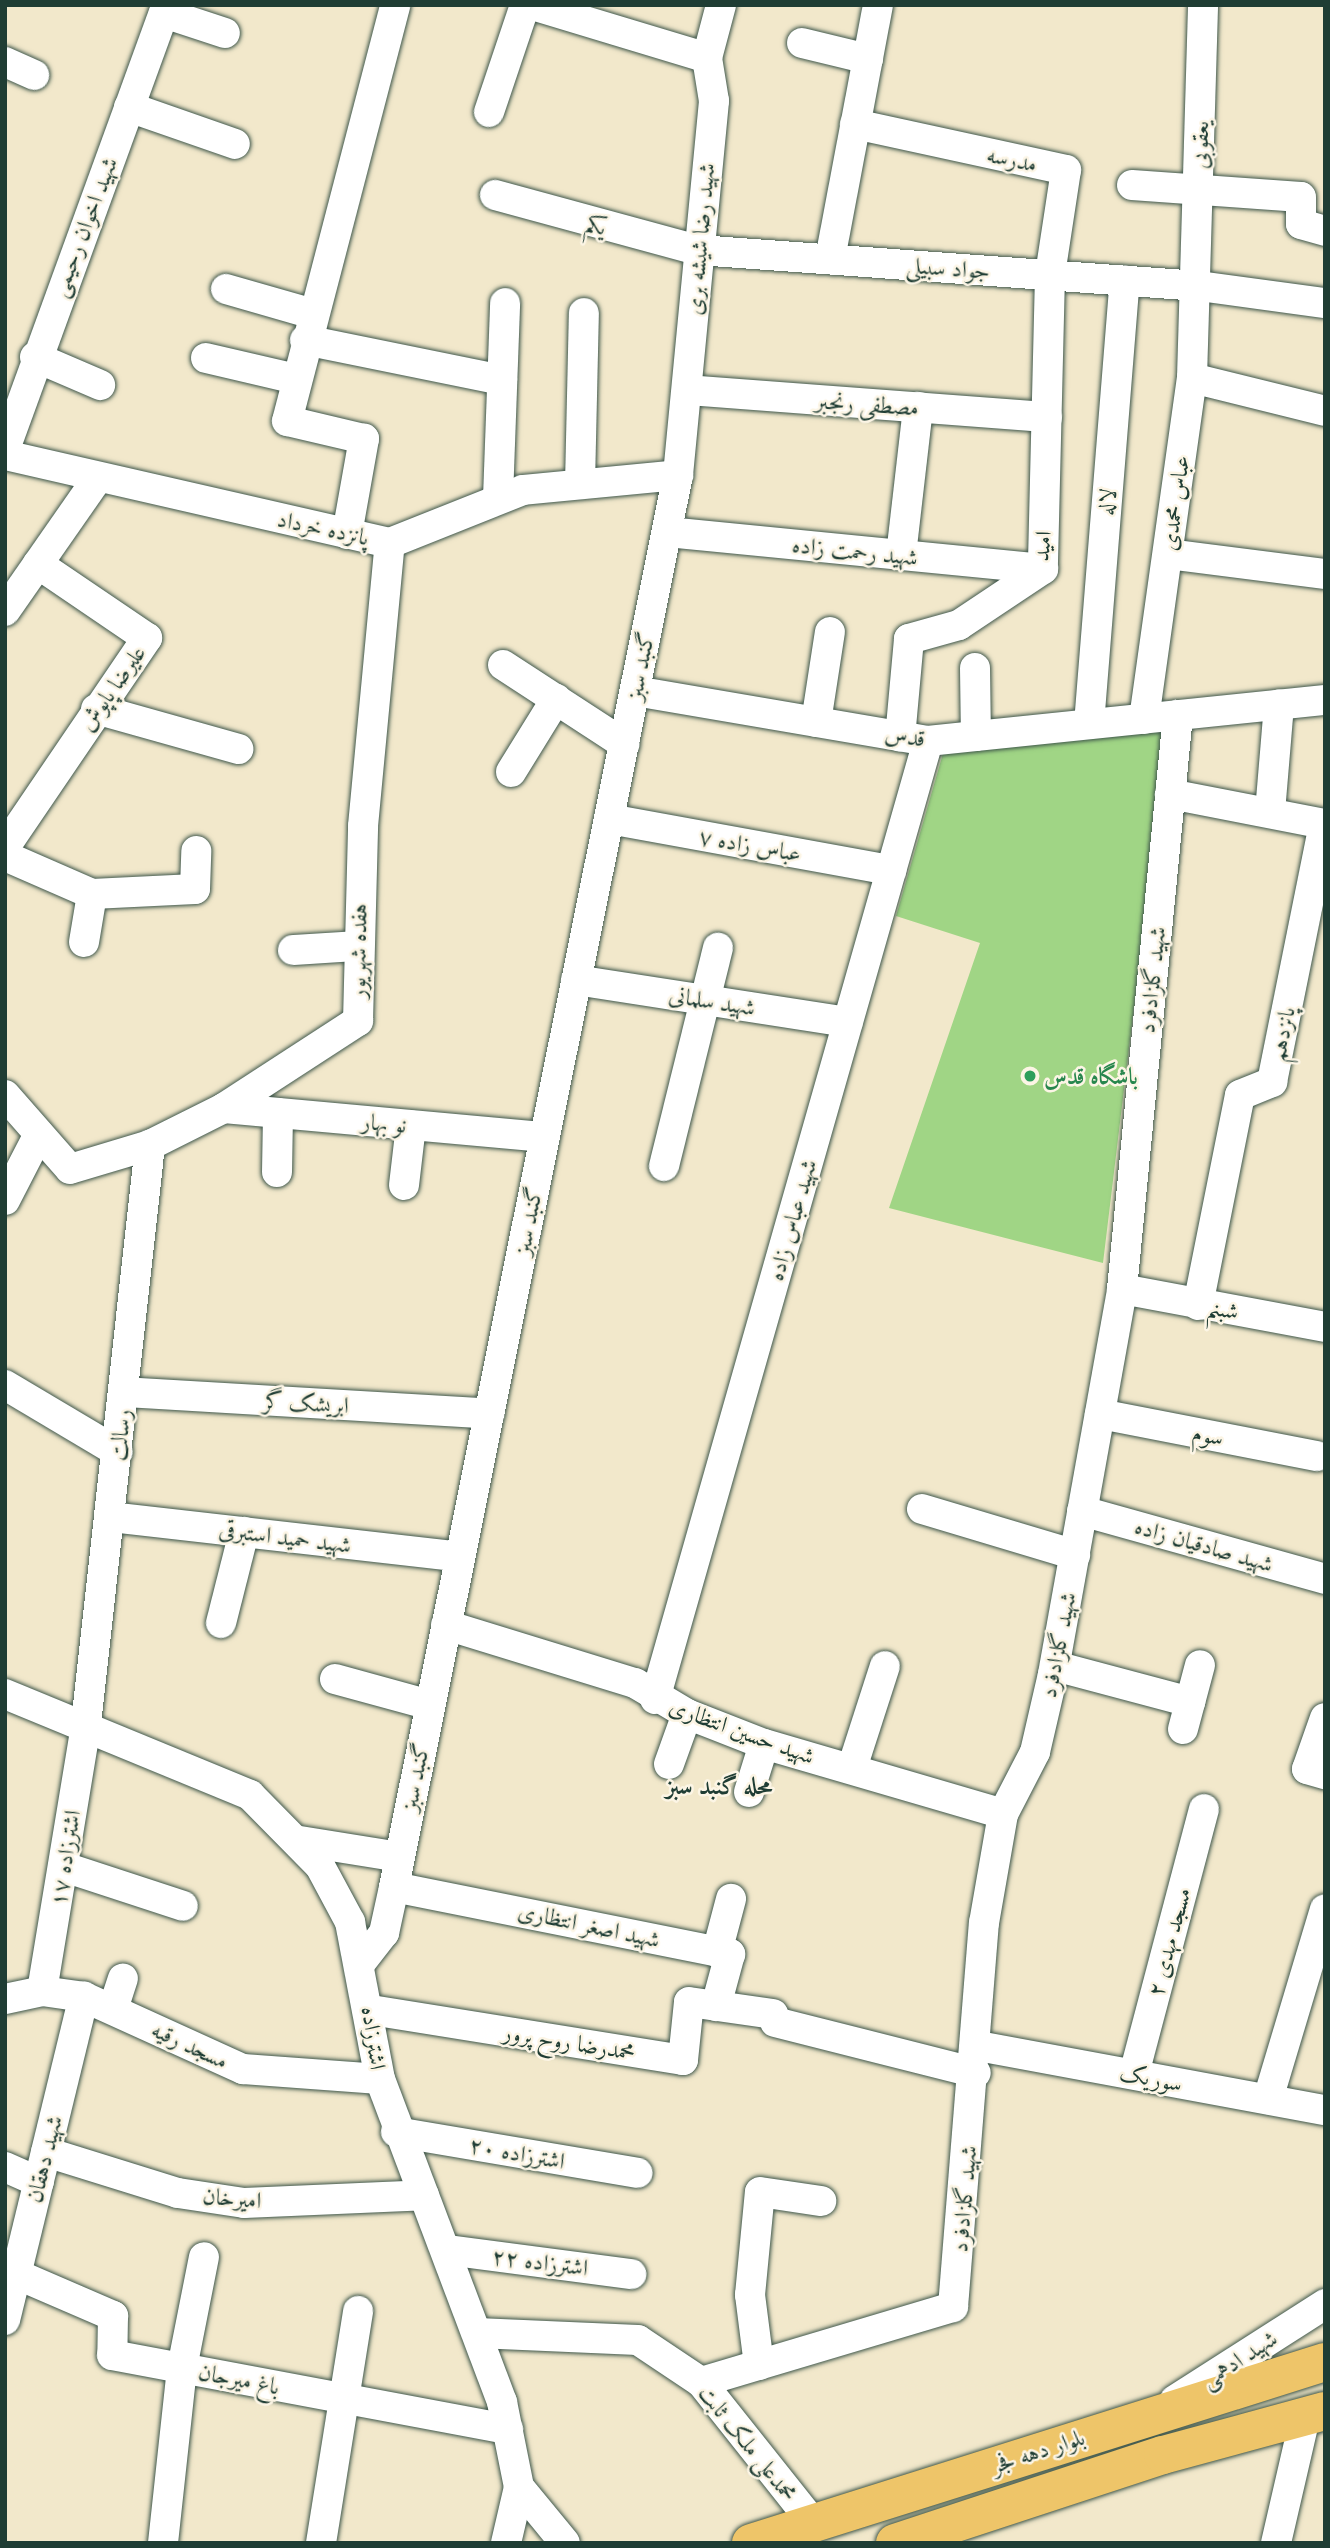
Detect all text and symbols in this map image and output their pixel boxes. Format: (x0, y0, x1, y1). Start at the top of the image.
street label: یعقوبی (1186, 121, 1214, 169)
street label: مدرسه (984, 140, 1040, 178)
street label: شهید اخوان رحیمی (45, 153, 123, 301)
street label: شهید رضا شیشه بری (680, 162, 720, 316)
street label: یکم (582, 209, 610, 241)
street label: جواد سبیلی (905, 251, 991, 285)
street label: مصطفی رنجبر (814, 387, 920, 421)
street label: عباس محمدی (1155, 454, 1195, 552)
street label: لاله (1092, 487, 1122, 517)
street label: پانزده خرداد (275, 505, 371, 551)
street label: امید (1027, 529, 1057, 563)
street label: شهید رحمت زاده (791, 531, 919, 571)
street label: گنبد سبز (620, 629, 660, 703)
street label: علیرضا پاپوش (72, 640, 152, 736)
street label: قدس (883, 720, 927, 752)
street label: عباس زاده ۷ (697, 822, 803, 868)
street label: هفده شهریور (343, 903, 373, 999)
street label: شهید گلزادفرد (1133, 925, 1171, 1035)
street label: شهید سلمانی (667, 981, 757, 1021)
street label: پانزدهم (1263, 1004, 1301, 1064)
place label: باشگاه قدس (1044, 1062, 1138, 1090)
marker: باشگاه قدس (1022, 1068, 1038, 1084)
street label: نو بهار (360, 1107, 408, 1139)
street label: شهید عباس زاده (762, 1156, 822, 1284)
street label: گنبد سبز (508, 1184, 548, 1258)
street label: شبنم (1205, 1293, 1241, 1325)
street label: ابریشک گر (262, 1387, 350, 1419)
street label: رسالت (104, 1408, 136, 1462)
street label: سوم (1190, 1418, 1226, 1452)
street label: شهید صادقیان زاده (1132, 1512, 1276, 1578)
street label: شهید حمید استبرقی (217, 1515, 353, 1559)
street label: شهید گلزادفرد (1034, 1590, 1082, 1700)
street label: شهید حسین انتظاری (666, 1692, 818, 1770)
street label: گنبد سبز (395, 1740, 435, 1814)
district label: محله گنبد سبز (666, 1772, 772, 1800)
street label: اشترزاده ۱۷ (44, 1808, 86, 1908)
street label: مسجد مهدی ۲ (1141, 1885, 1197, 1999)
street label: شهید اصغر انتظاری (516, 1896, 662, 1954)
street label: اشترزاده (356, 2005, 392, 2071)
street label: مسجد رقیه (147, 2015, 233, 2075)
street label: محمدرضا روح پرور (501, 2018, 637, 2066)
street label: سوریک (1117, 2058, 1185, 2098)
street label: شهید دهقان (20, 2113, 68, 2205)
street label: اشترزاده ۲۰ (467, 2131, 567, 2175)
street label: شهید گلزادفرد (946, 2144, 982, 2254)
street label: امیرخان (201, 2182, 263, 2214)
street label: اشترزاده ۲۲ (490, 2242, 590, 2282)
street label: شهید ادهمی (1196, 2324, 1282, 2394)
street label: باغ میرجان (196, 2358, 282, 2400)
street label: محمدعلی ملک ثابت (693, 2380, 803, 2506)
street label: بلوار دهه فجر (988, 2423, 1088, 2479)

